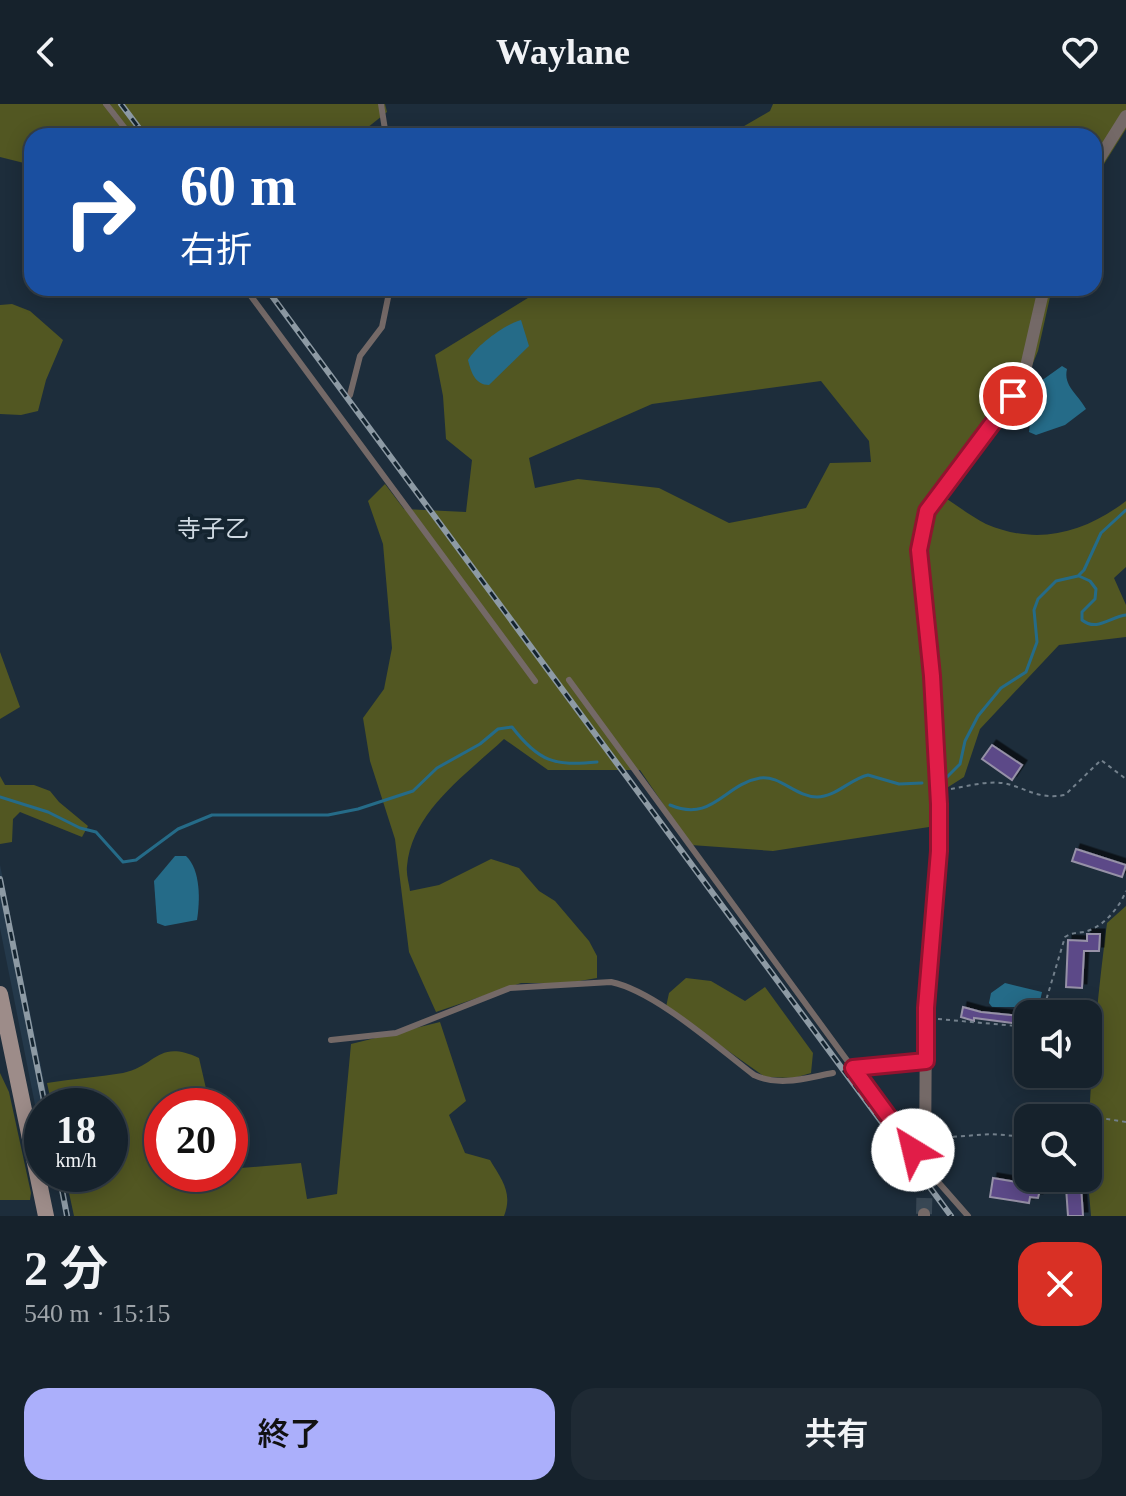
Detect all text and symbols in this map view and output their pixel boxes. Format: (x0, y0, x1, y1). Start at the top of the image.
icon: back (24, 30, 68, 74)
icon: heart (1058, 30, 1102, 74)
text: Waylane (496, 32, 630, 72)
text: 60 m (180, 155, 297, 217)
icon: right (48, 160, 152, 264)
text: 右折 (180, 230, 252, 270)
pin (979, 362, 1047, 430)
icon: arrive (991, 374, 1035, 418)
district label: 寺子乙 (177, 516, 249, 542)
map controls (1014, 1000, 1102, 1192)
button: sound (1014, 1000, 1102, 1088)
speed limit sign: 20 (144, 1088, 248, 1192)
button: search (1014, 1104, 1102, 1192)
text: 18 (56, 1107, 96, 1152)
position arrow (871, 1108, 955, 1192)
text: km/h (55, 1149, 97, 1171)
text: 2 分 (24, 1242, 108, 1295)
button: close (1018, 1242, 1102, 1326)
text: 540 m · 15:15 (24, 1299, 171, 1328)
button: 終了 (24, 1388, 555, 1480)
button: 共有 (571, 1388, 1102, 1480)

